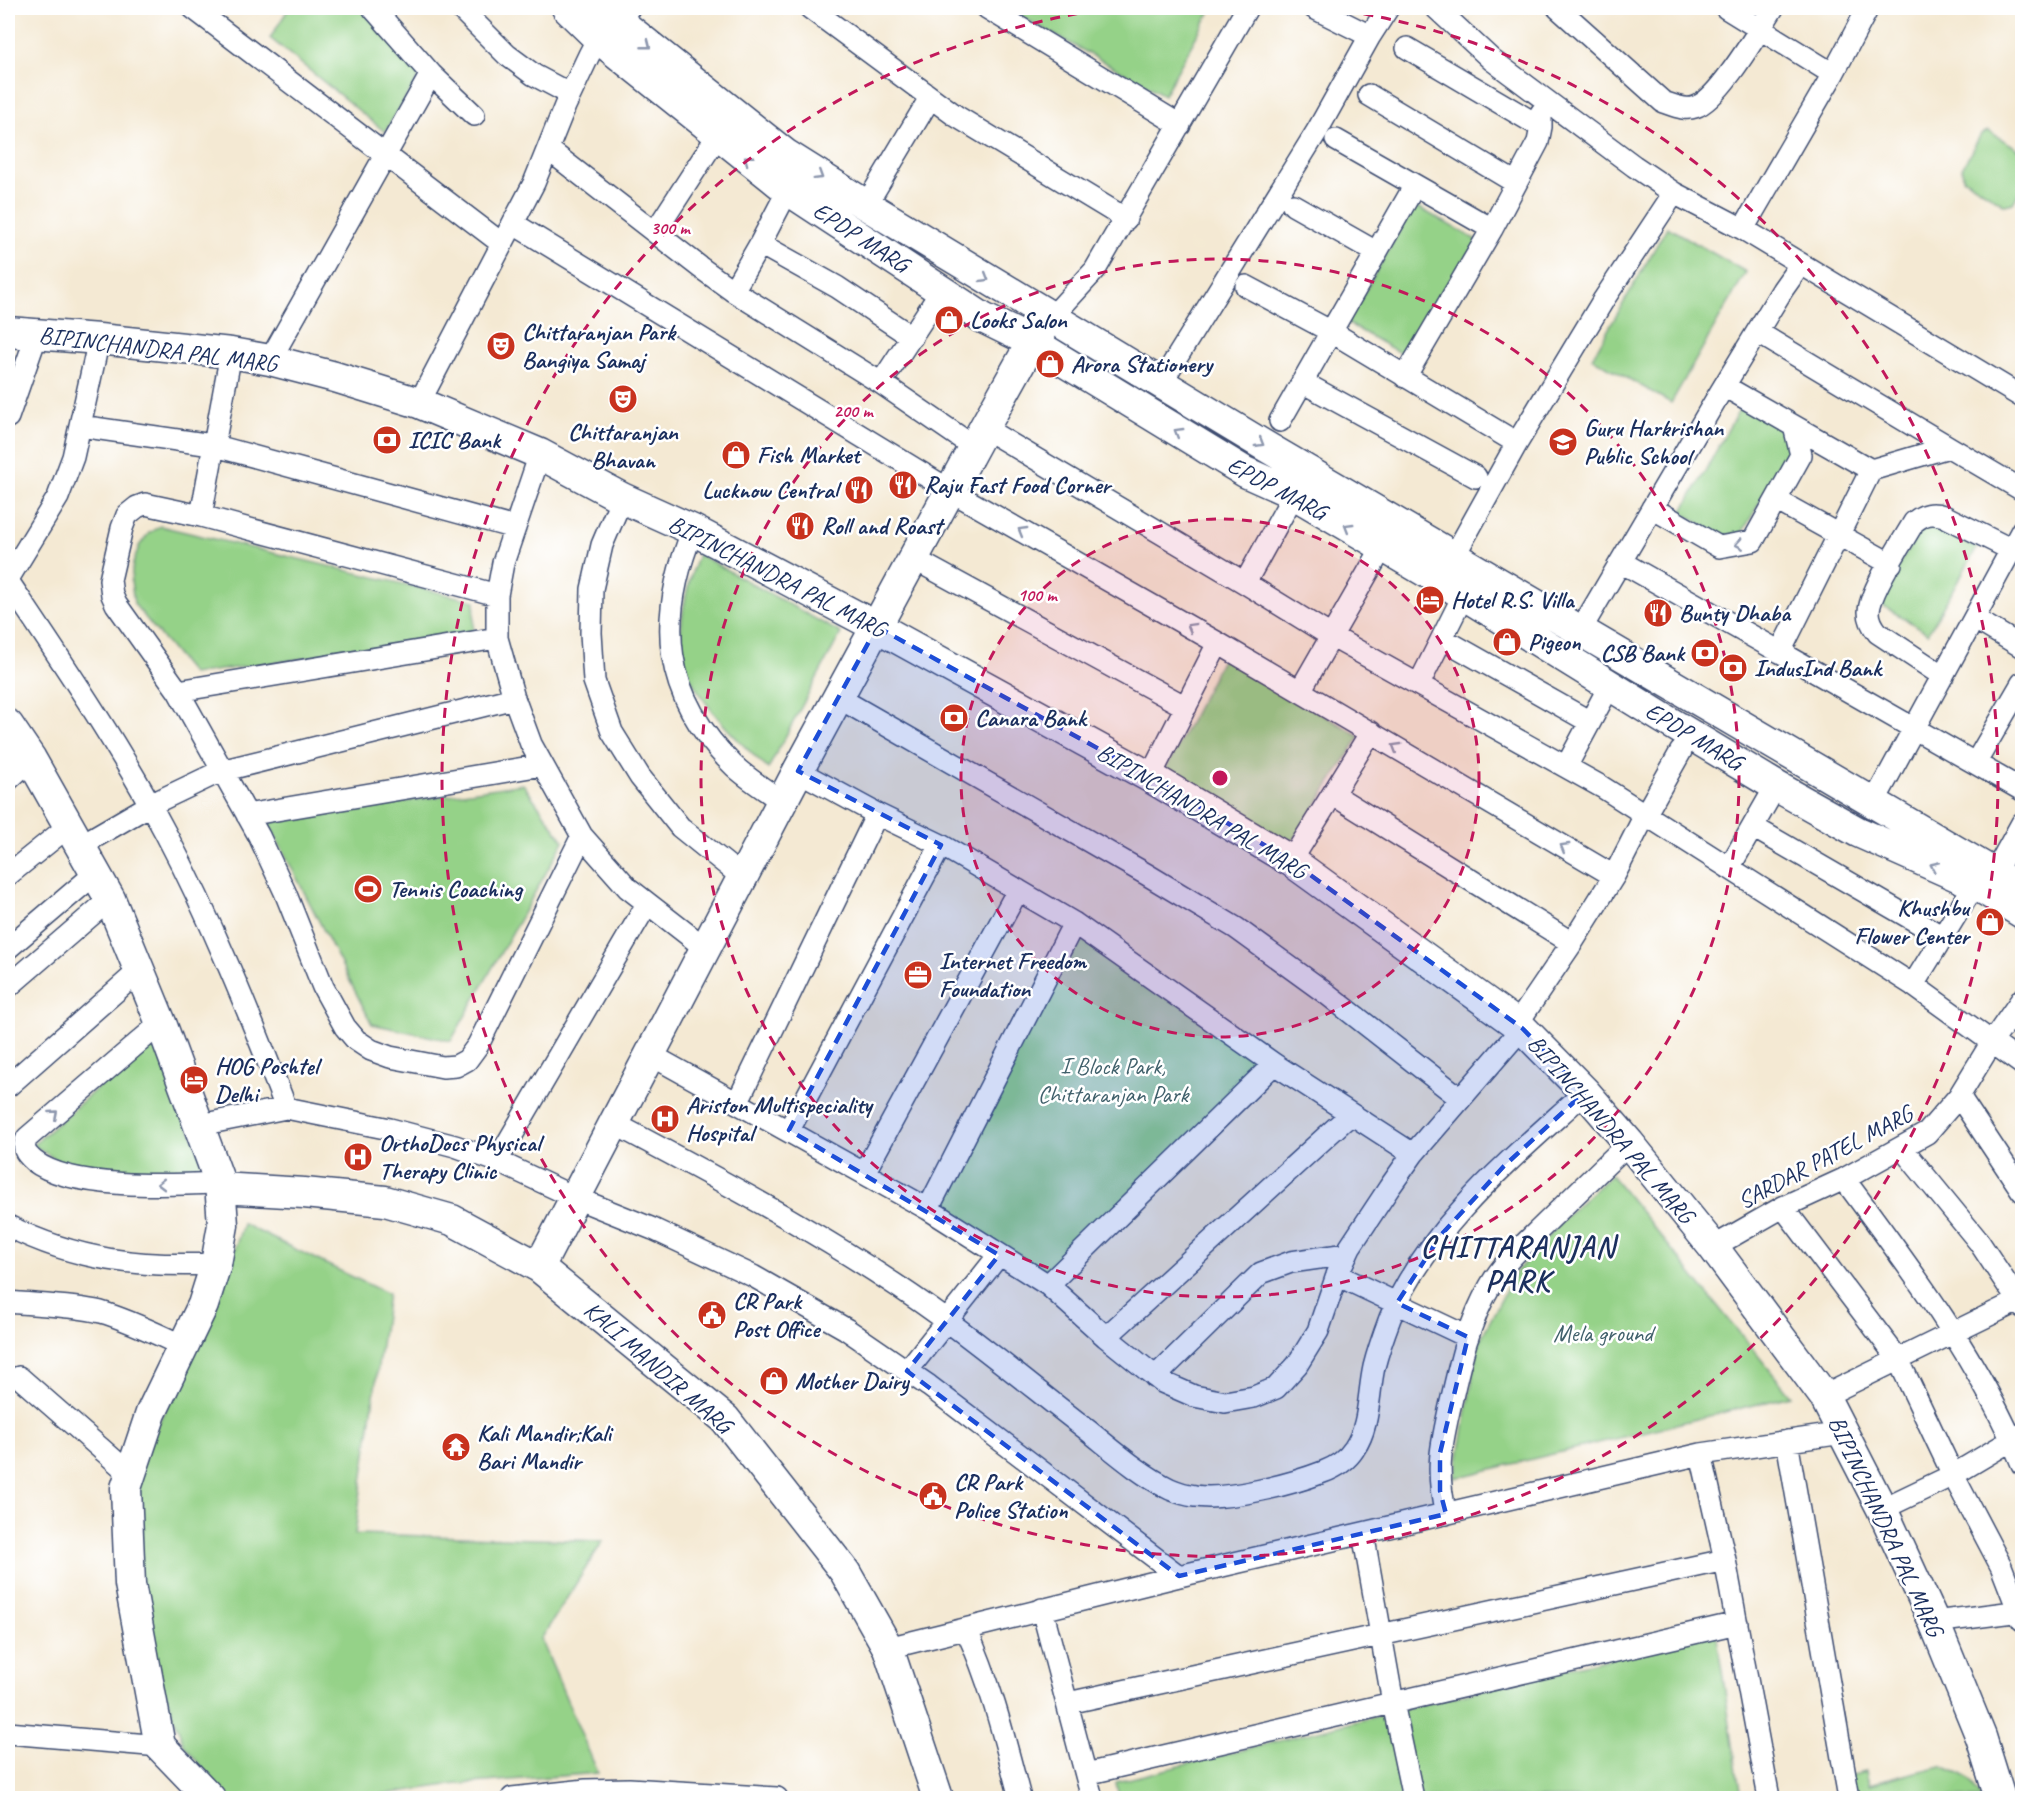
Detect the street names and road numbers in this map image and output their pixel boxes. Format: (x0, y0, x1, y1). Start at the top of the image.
street label: EPDP MARG (808, 195, 917, 281)
street label: BIPINCHANDRA PAL MARG (37, 320, 281, 379)
street label: EPDP MARG (1222, 449, 1334, 528)
street label: BIPINCHANDRA PAL MARG (663, 508, 893, 645)
street label: EPDP MARG (1640, 695, 1751, 778)
street label: BIPINCHANDRA PAL MARG (1092, 736, 1314, 887)
street label: BIPINCHANDRA PAL MARG (1521, 1029, 1702, 1231)
street label: SARDAR PATEL MARG (1733, 1097, 1919, 1216)
street label: KALI MANDIR MARG (578, 1295, 740, 1441)
street label: BIPINCHANDRA PAL MARG (1822, 1411, 1951, 1643)

